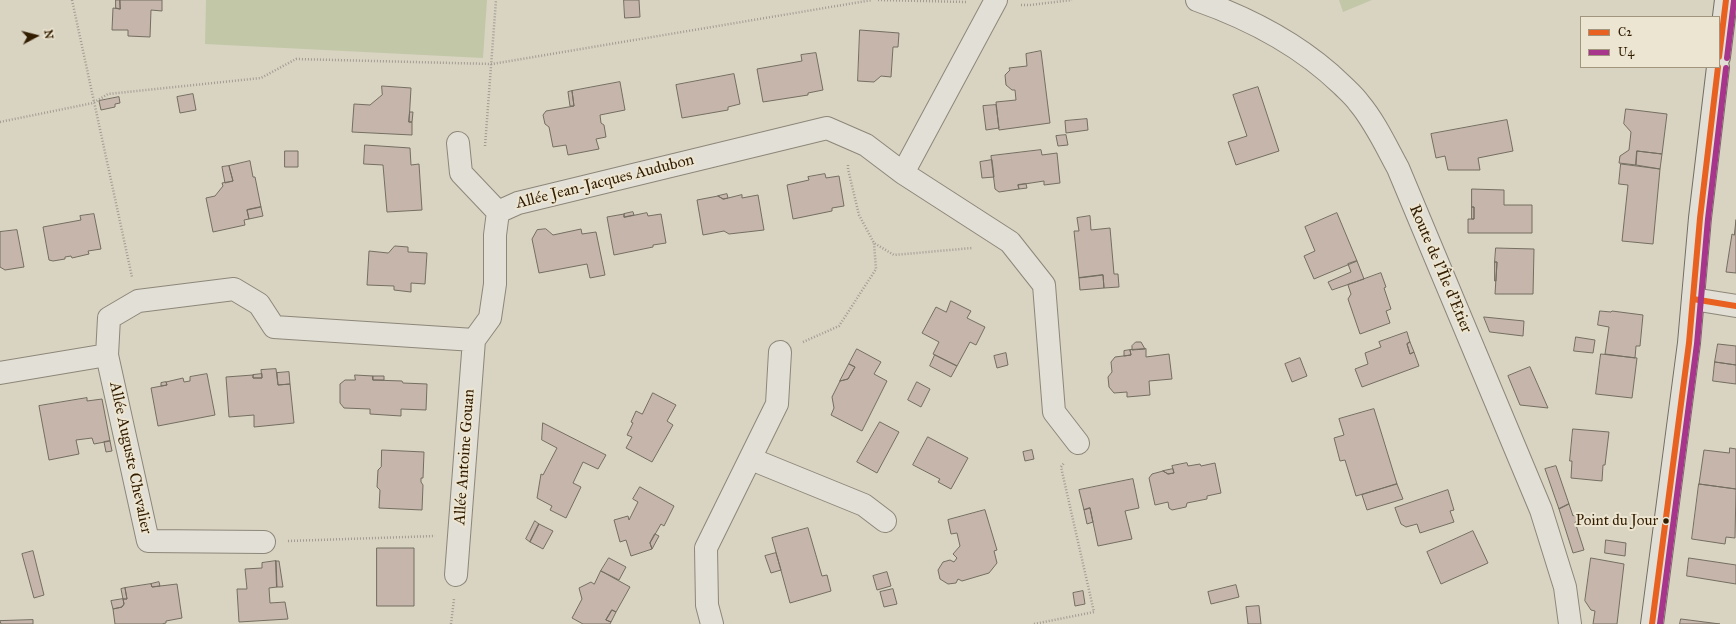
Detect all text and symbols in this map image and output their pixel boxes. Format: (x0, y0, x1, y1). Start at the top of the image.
north arrow (16, 16, 56, 56)
legend (1580, 16, 1720, 68)
text: C2 (1618, 25, 1632, 39)
text: N (41, 29, 55, 40)
text: U4 (1618, 45, 1634, 59)
street label: Allée Jean-Jacques Audubon (514, 151, 696, 213)
street label: Route de l'Île d'Etier (1404, 202, 1476, 336)
street label: Allée Auguste Chevalier (104, 380, 156, 536)
street label: Allée Antoine Gouan (451, 388, 479, 526)
place label: Point du Jour (1576, 512, 1658, 530)
marker: Point du Jour (1661, 516, 1671, 526)

